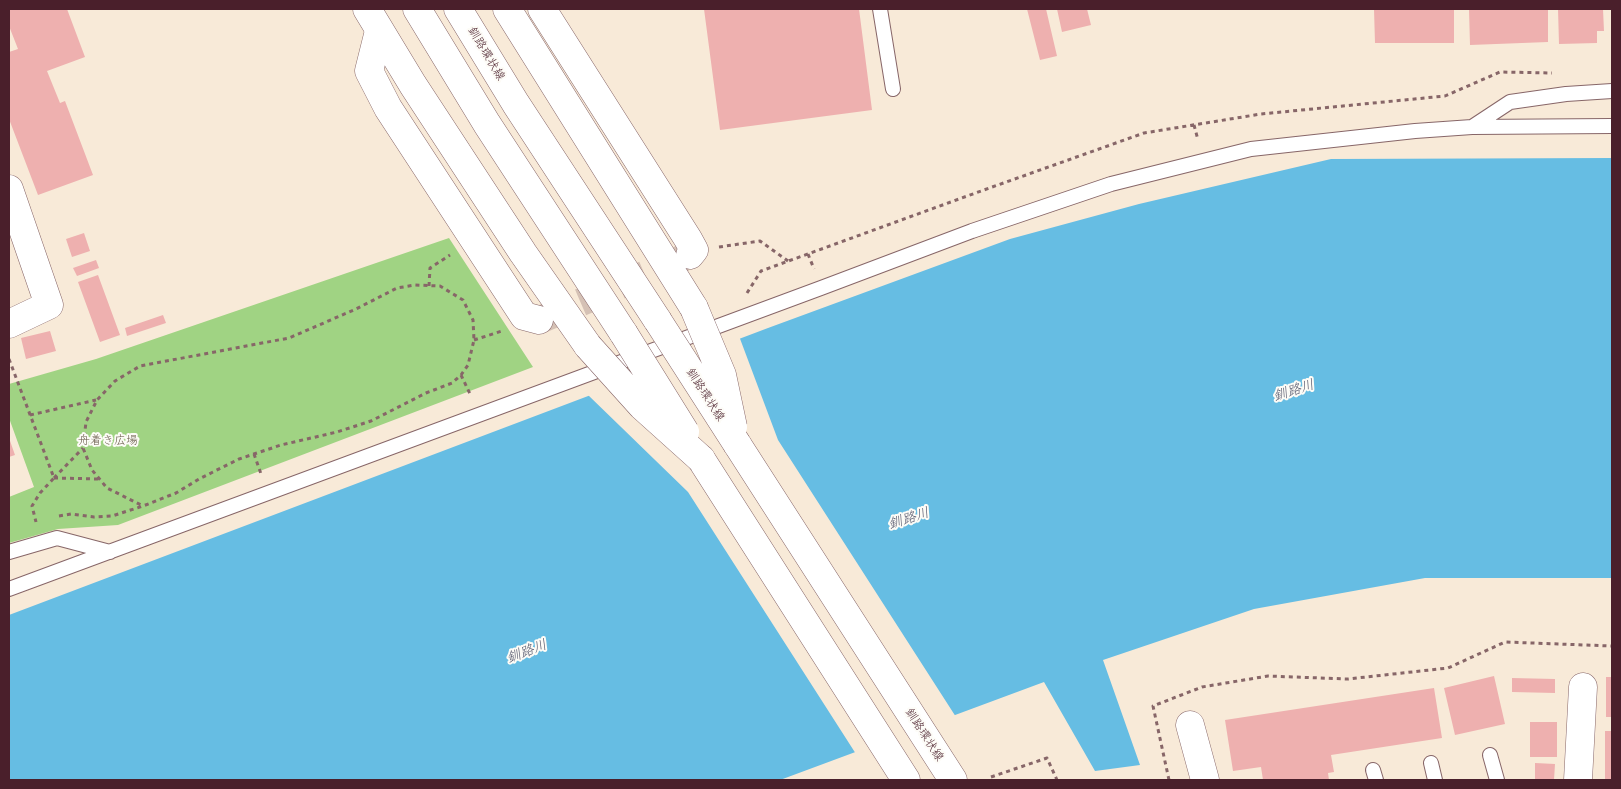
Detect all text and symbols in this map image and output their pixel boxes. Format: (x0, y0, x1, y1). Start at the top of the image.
street label: 釧路環状線 (464, 25, 508, 83)
street label: 釧路環状線 (683, 366, 727, 424)
water label: 釧路川 (1271, 377, 1317, 405)
park label: 舟着き広場 (78, 434, 138, 448)
water label: 釧路川 (886, 505, 932, 533)
water label: 釧路川 (504, 637, 550, 667)
street label: 釧路環状線 (902, 706, 946, 764)

